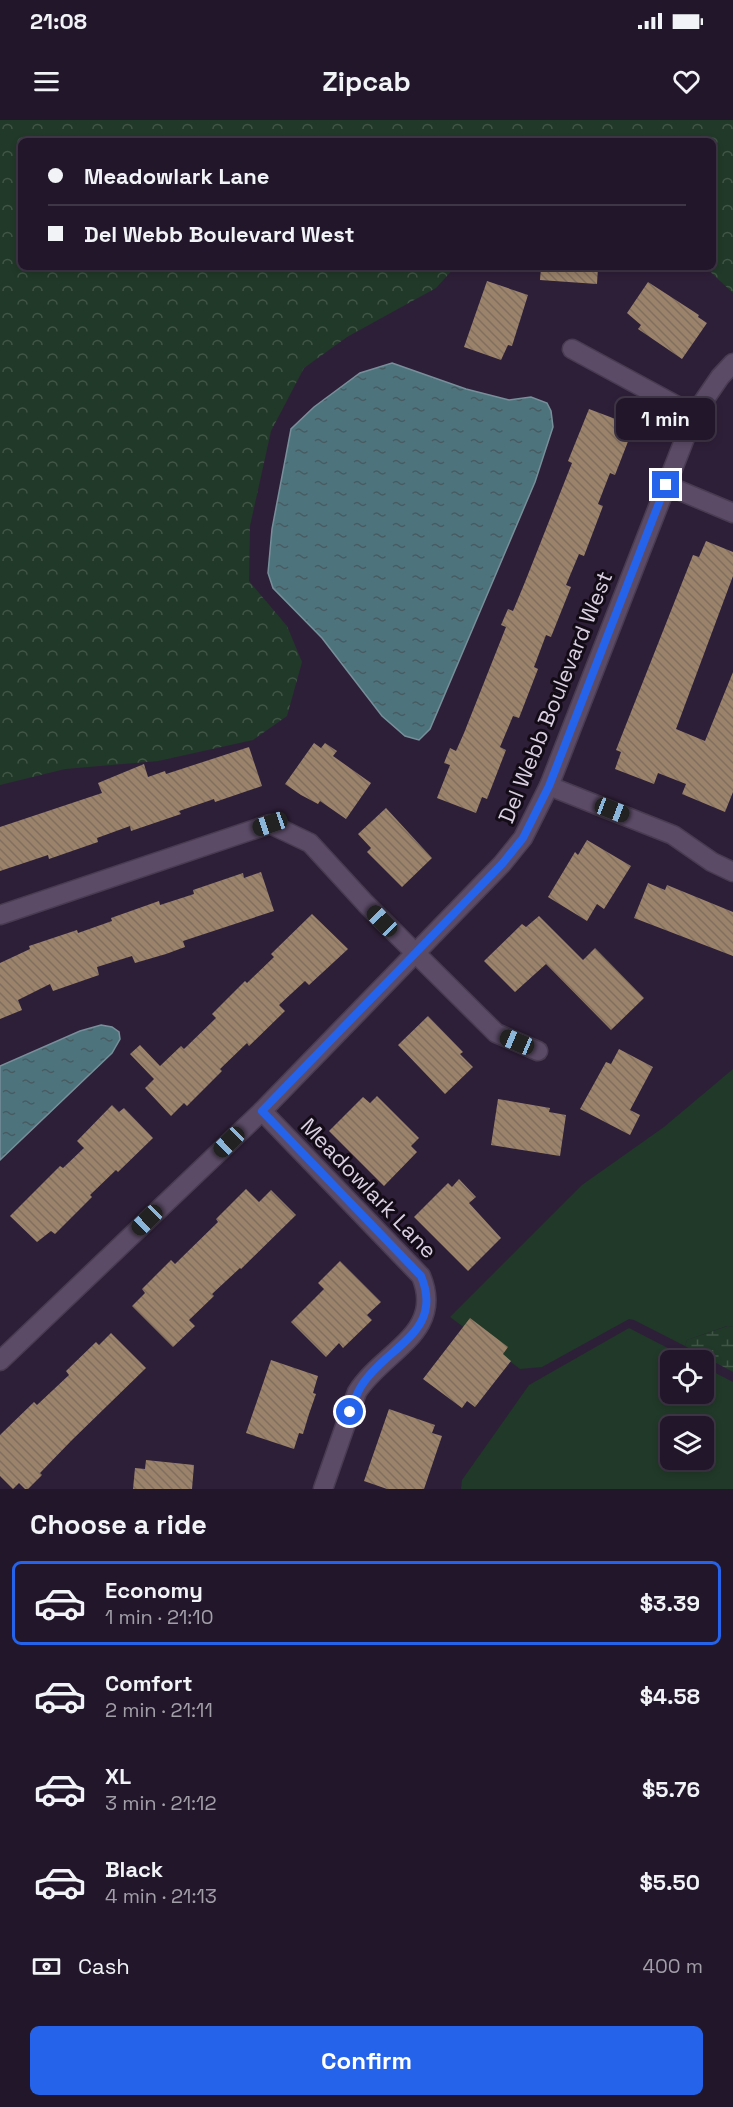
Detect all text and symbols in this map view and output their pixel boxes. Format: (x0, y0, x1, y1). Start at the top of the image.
text: 21:08 (30, 7, 87, 35)
text: Zipcab (322, 64, 411, 99)
icon: menu (30, 65, 63, 98)
icon: heart (670, 65, 703, 98)
text: Meadowlark Lane (84, 162, 269, 190)
text: Del Webb Boulevard West (84, 220, 354, 248)
callout: 1 min (616, 398, 716, 440)
text: 1 min (641, 406, 690, 432)
route end (652, 471, 679, 498)
street label: Del Webb Boulevard West (492, 567, 618, 827)
car (592, 795, 632, 825)
car (250, 810, 290, 838)
car (363, 902, 401, 940)
car (497, 1027, 537, 1057)
street label: Meadowlark Lane (295, 1112, 443, 1264)
car (210, 1123, 248, 1161)
car (128, 1201, 166, 1239)
map controls (660, 1350, 714, 1470)
button: locate (660, 1350, 714, 1404)
route start (336, 1398, 363, 1425)
button: layers (660, 1416, 714, 1470)
text: Choose a ride (30, 1507, 207, 1542)
icon: car (33, 1576, 87, 1630)
text: Economy (105, 1576, 203, 1604)
text: $3.39 (640, 1589, 700, 1617)
text: 1 min · 21:10 (105, 1604, 214, 1630)
icon: car (33, 1669, 87, 1723)
text: Comfort (105, 1669, 193, 1697)
text: $4.58 (640, 1682, 700, 1710)
text: 2 min · 21:11 (105, 1697, 213, 1723)
icon: car (33, 1762, 87, 1816)
text: XL (105, 1762, 131, 1790)
text: $5.76 (642, 1775, 700, 1803)
text: 3 min · 21:12 (105, 1790, 217, 1816)
icon: car (33, 1855, 87, 1909)
text: Black (105, 1855, 163, 1883)
text: $5.50 (639, 1868, 700, 1896)
text: 4 min · 21:13 (105, 1883, 217, 1909)
icon: cash (30, 1950, 63, 1983)
text: Cash (78, 1952, 130, 1980)
text: 400 m (643, 1953, 703, 1979)
button: Confirm (30, 2026, 703, 2095)

